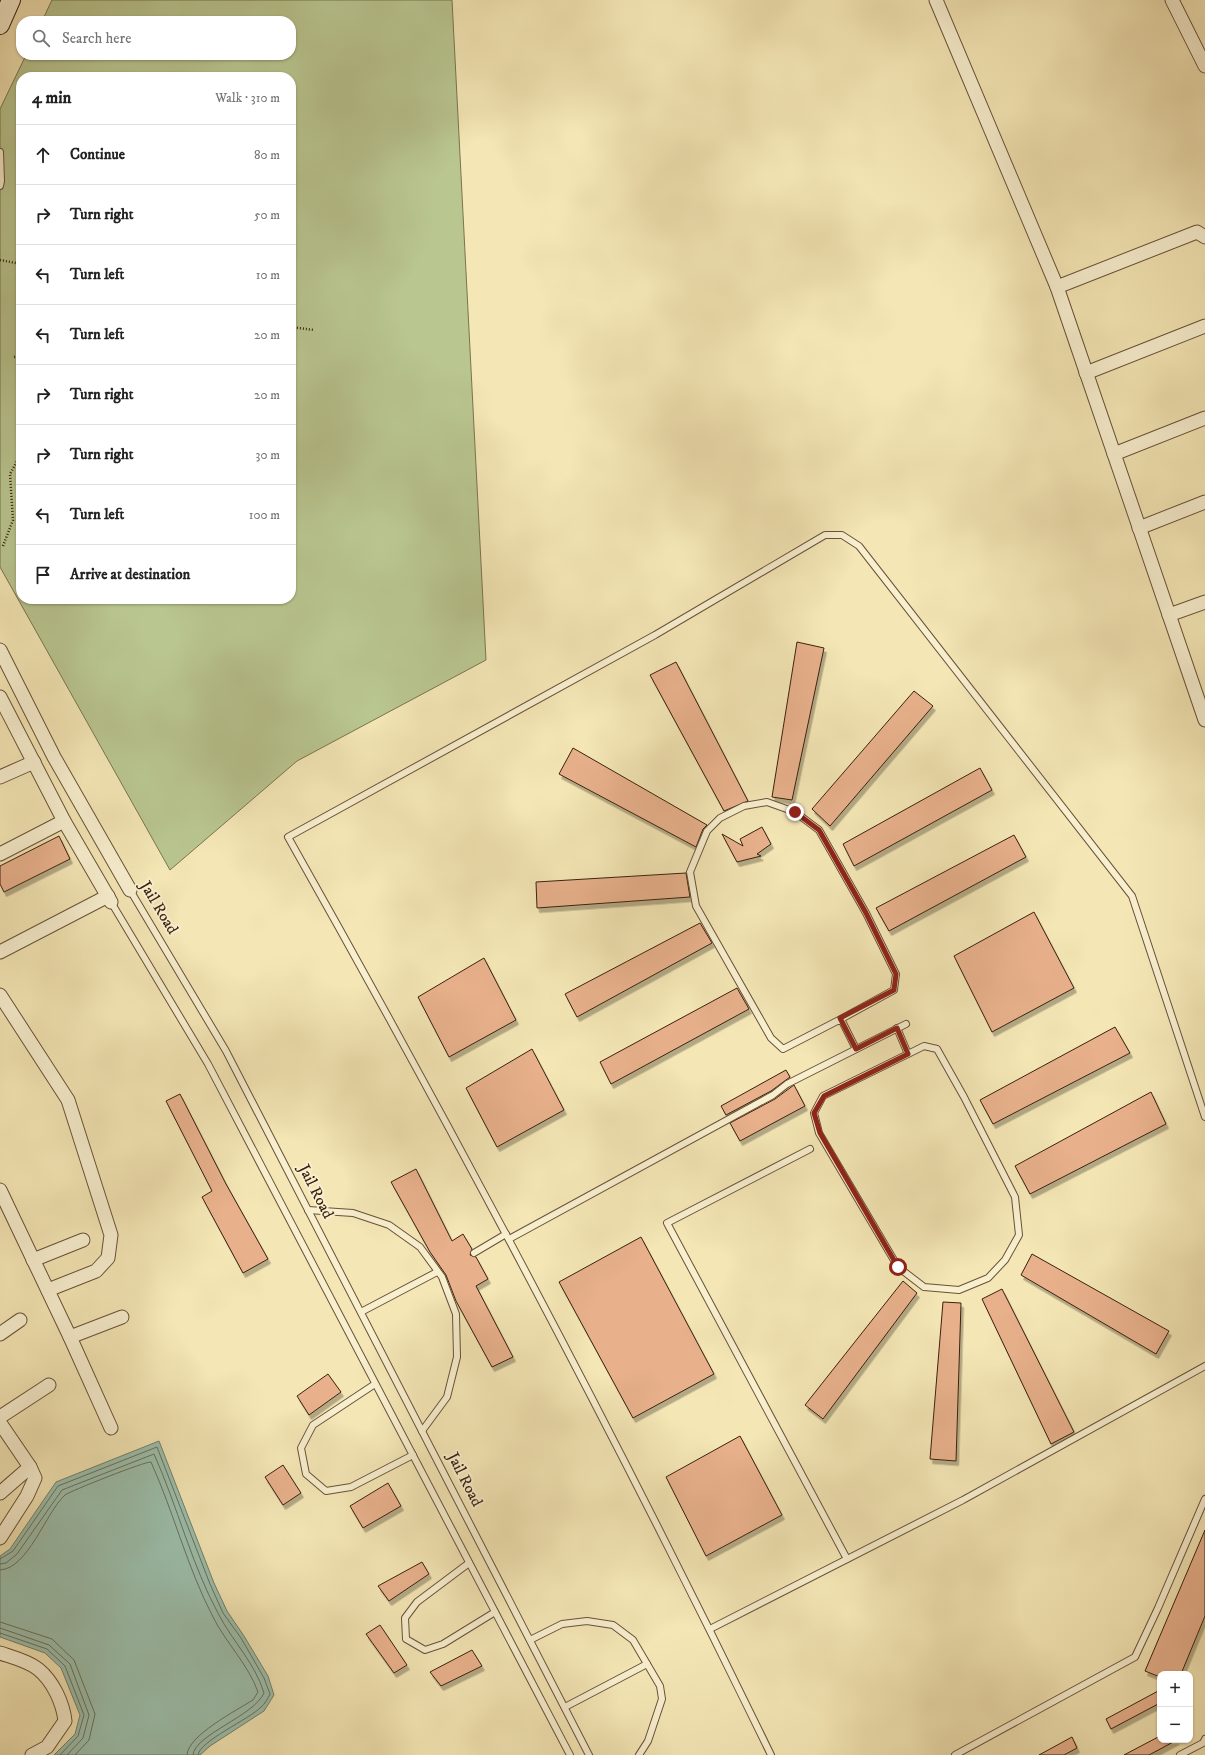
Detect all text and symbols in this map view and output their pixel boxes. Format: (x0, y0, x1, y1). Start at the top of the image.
search box (16, 16, 296, 60)
icon: search (30, 27, 52, 49)
text: Search here (62, 29, 131, 48)
text: 4 min (32, 87, 71, 109)
text: Walk · 310 m (215, 90, 280, 106)
icon: ahead (32, 144, 54, 166)
text: Continue (70, 145, 125, 164)
text: 80 m (254, 147, 280, 163)
icon: right (32, 204, 54, 226)
text: Turn right (70, 205, 133, 224)
text: 50 m (254, 207, 280, 223)
icon: left (32, 264, 54, 286)
text: Turn left (70, 265, 124, 284)
text: 10 m (256, 267, 280, 283)
icon: left (32, 324, 54, 346)
text: Turn left (70, 325, 124, 344)
text: 20 m (254, 327, 280, 343)
icon: right (32, 384, 54, 406)
text: Turn right (70, 385, 133, 404)
text: 20 m (254, 387, 280, 403)
icon: right (32, 444, 54, 466)
text: Turn right (70, 445, 133, 464)
text: 30 m (256, 447, 280, 463)
icon: left (32, 504, 54, 526)
text: Turn left (70, 505, 124, 524)
text: 100 m (249, 507, 280, 523)
icon: arrive (32, 564, 54, 586)
text: Arrive at destination (70, 565, 190, 584)
route end (786, 803, 804, 821)
street label: Jail Road (135, 876, 183, 938)
street label: Jail Road (293, 1159, 338, 1222)
route start (889, 1258, 907, 1276)
street label: Jail Road (442, 1447, 487, 1510)
map controls (1157, 1671, 1193, 1743)
button: + (1157, 1671, 1193, 1707)
button: − (1157, 1707, 1193, 1743)

